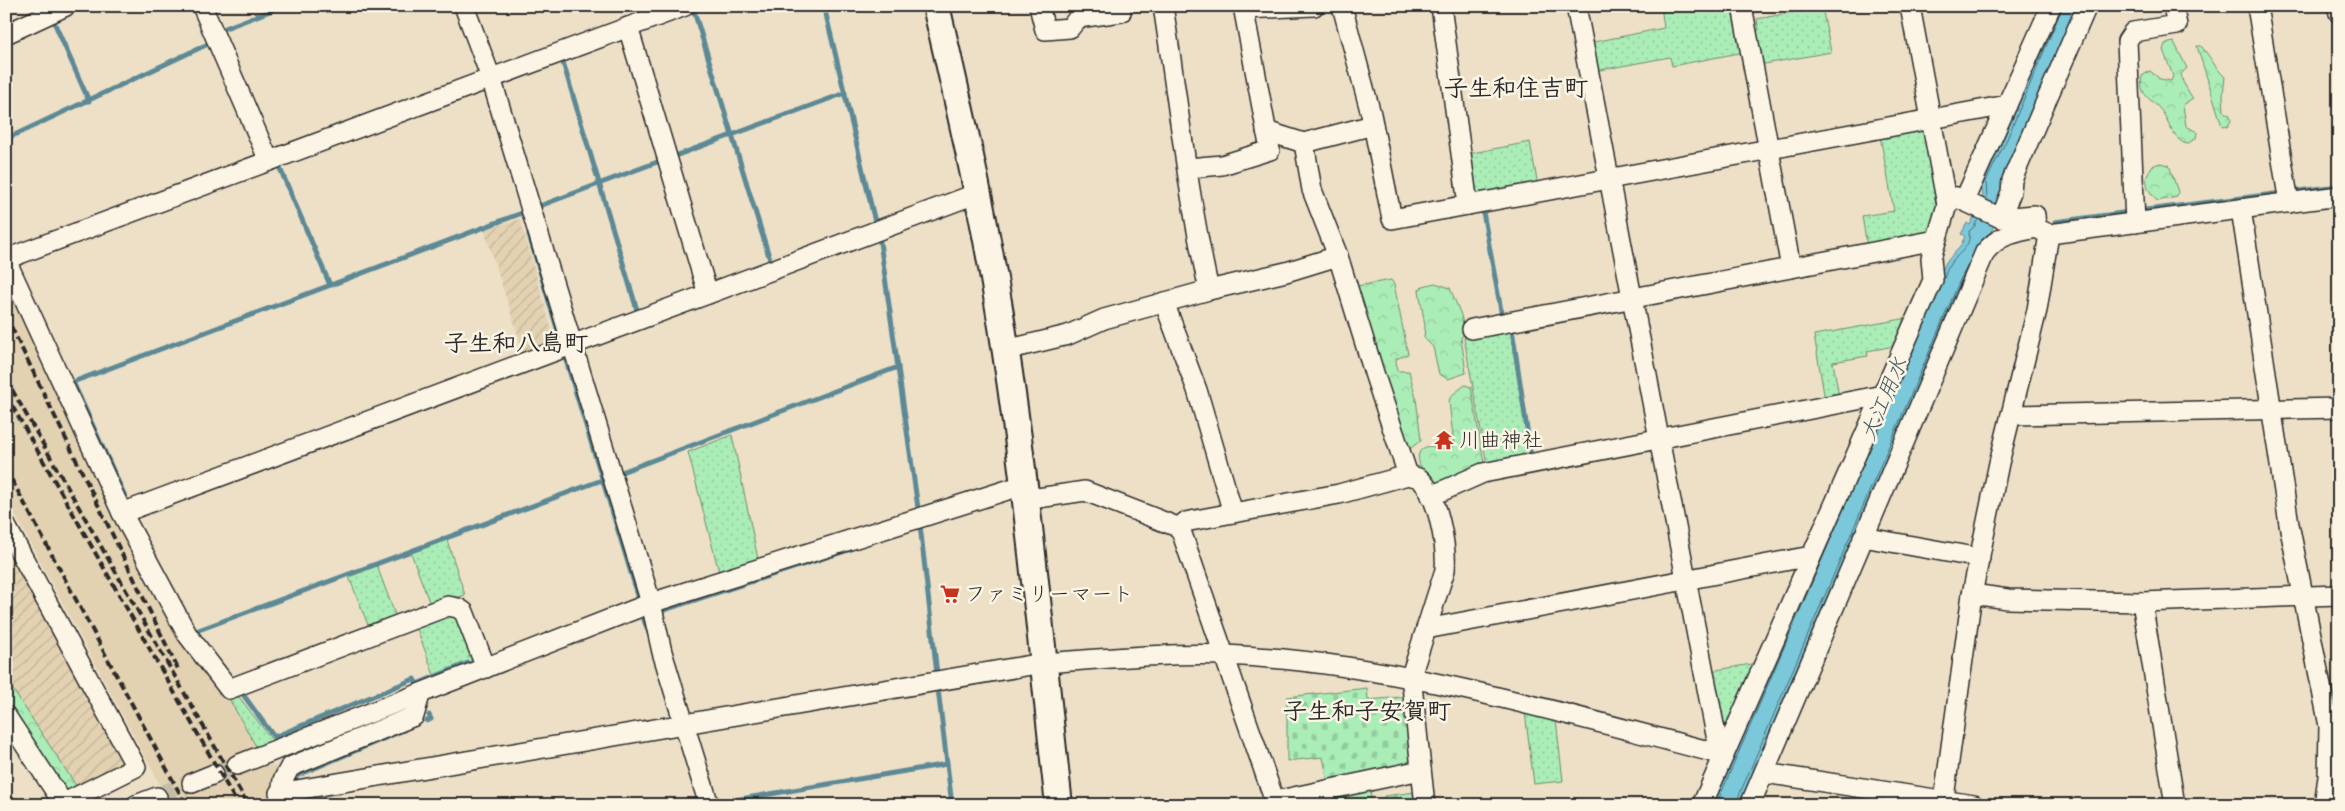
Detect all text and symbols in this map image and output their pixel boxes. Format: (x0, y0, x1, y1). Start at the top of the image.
district label: 子生和住吉町 (1444, 73, 1588, 103)
district label: 子生和八島町 (444, 328, 588, 358)
water label: 大江用水 (1854, 353, 1914, 445)
place label: 川曲神社 (1459, 427, 1543, 453)
temple icon: 川曲神社 (1433, 429, 1455, 451)
place label: ファミリーマート (965, 581, 1133, 607)
supermarket icon: ファミリーマート (939, 583, 961, 605)
district label: 子生和子安賀町 (1283, 696, 1451, 726)

